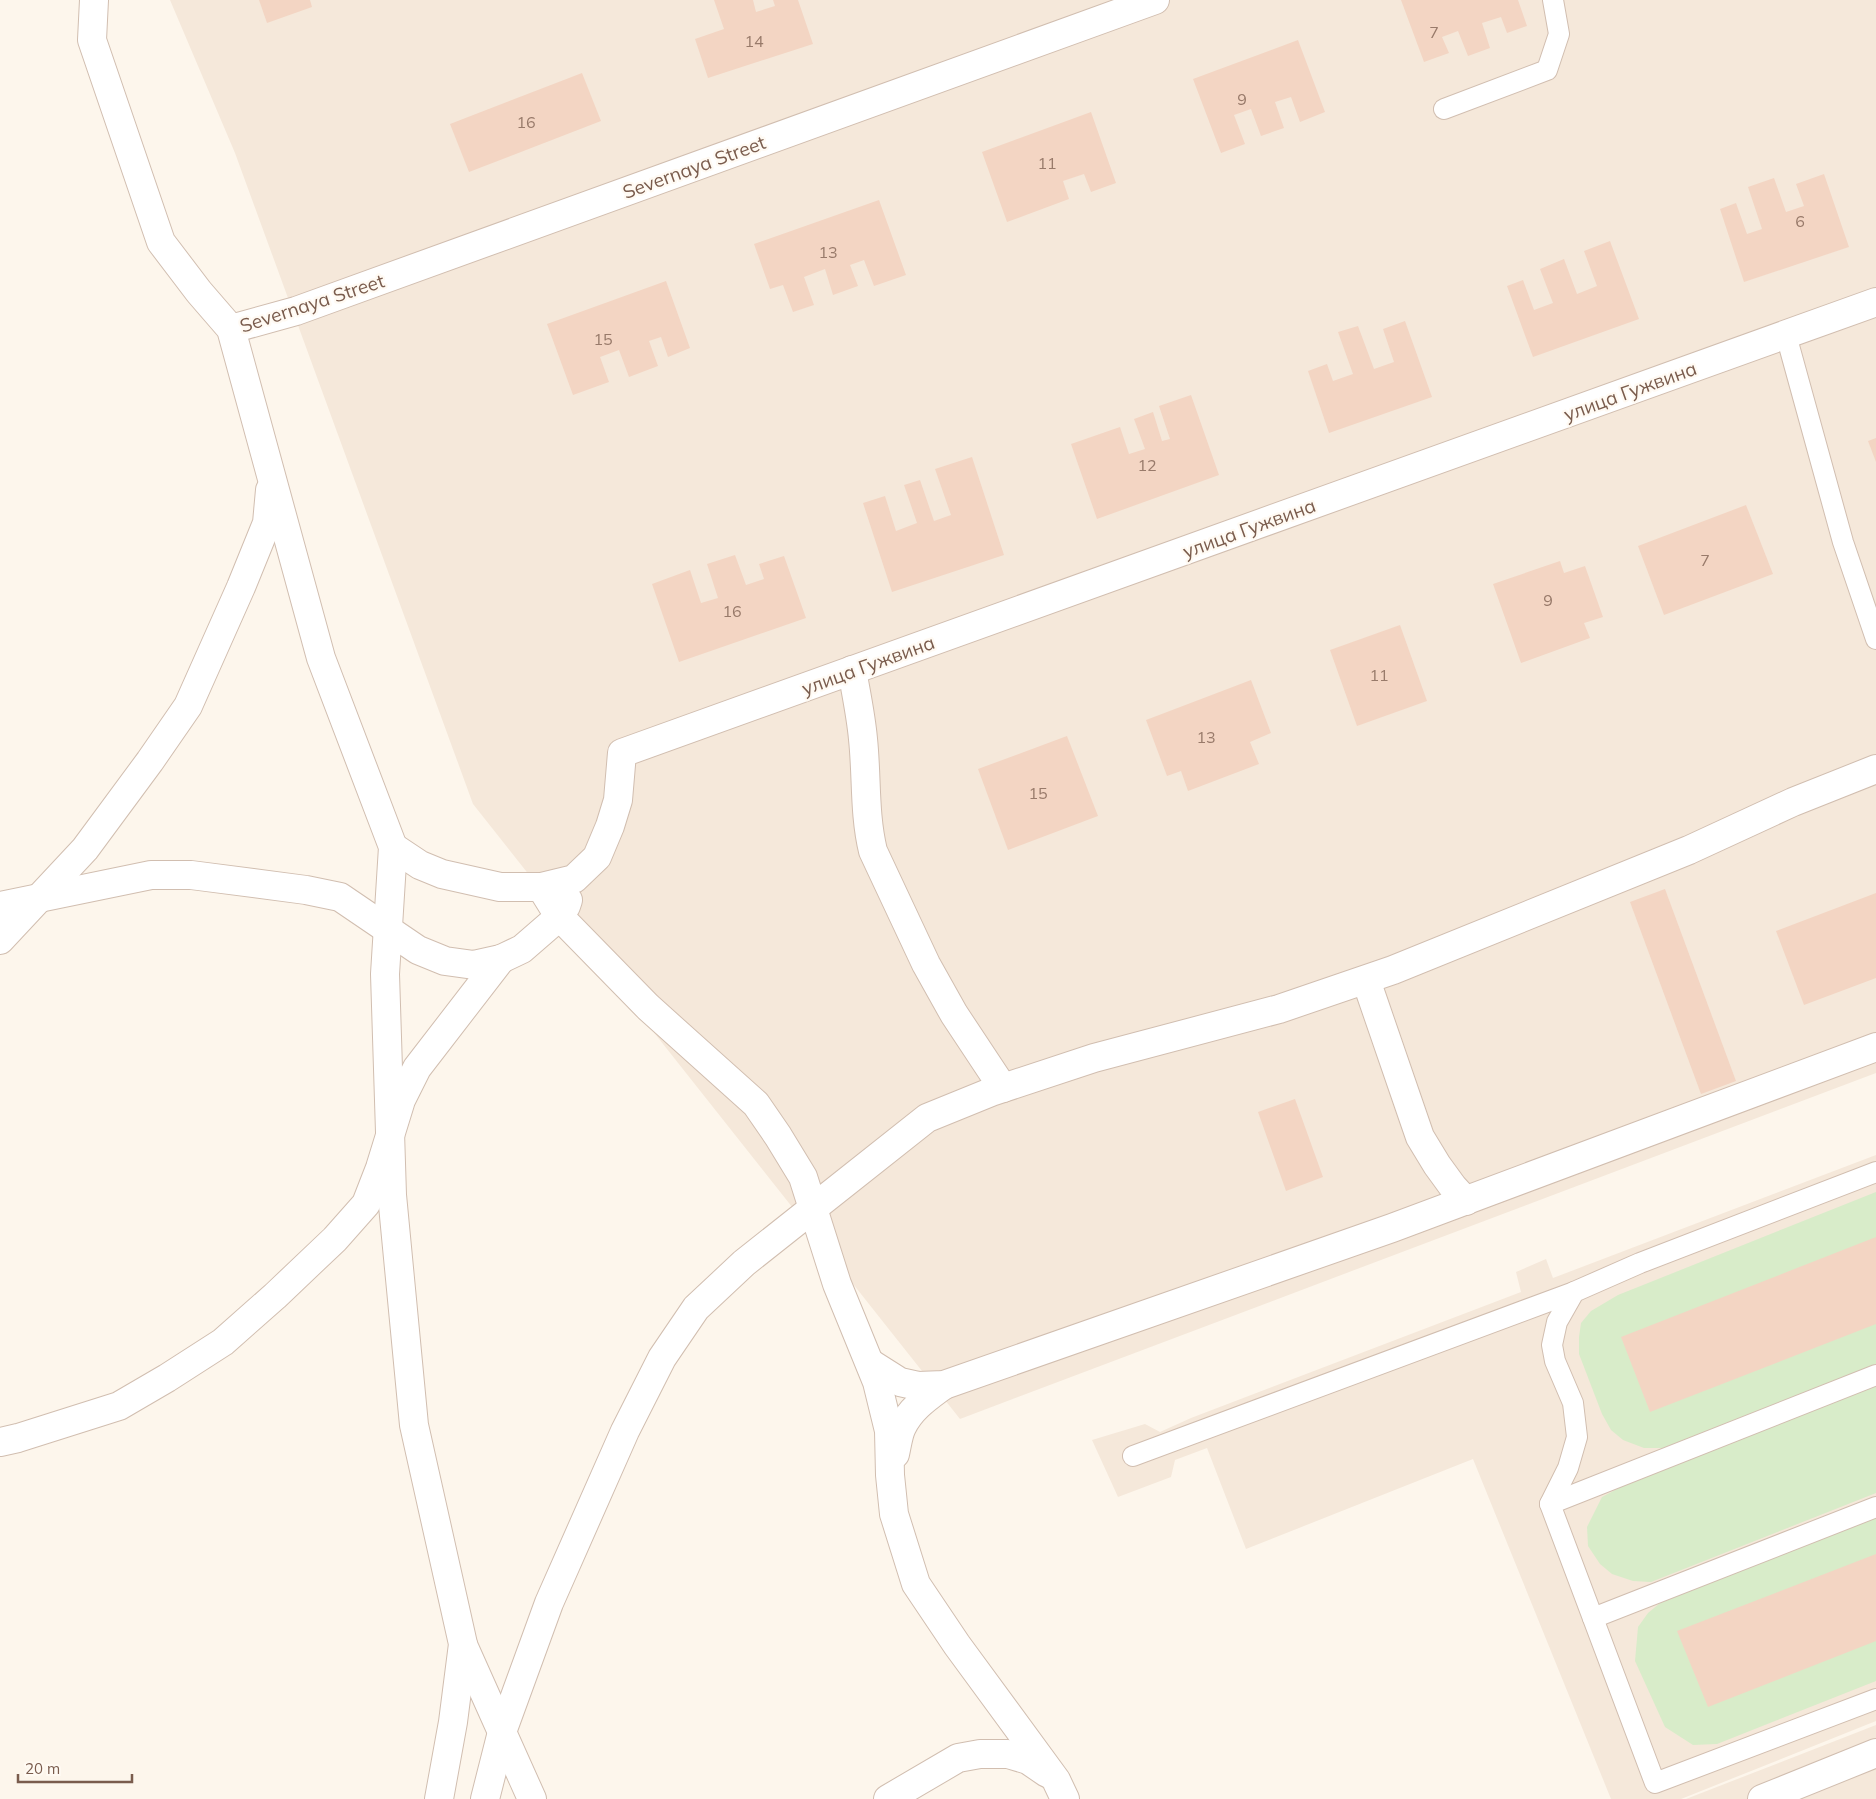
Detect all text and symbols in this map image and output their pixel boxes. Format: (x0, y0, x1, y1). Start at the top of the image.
house number: 7 (1429, 22, 1439, 42)
house number: 14 (744, 31, 764, 51)
house number: 9 (1237, 89, 1247, 109)
house number: 16 (516, 112, 536, 132)
street label: Severnaya Street (619, 130, 769, 204)
house number: 11 (1037, 153, 1057, 173)
house number: 6 (1795, 211, 1805, 231)
house number: 13 (818, 242, 838, 262)
street label: Severnaya Street (237, 268, 388, 338)
house number: 15 (593, 329, 613, 349)
street label: улица Гужвина (1560, 356, 1700, 426)
house number: 12 (1137, 455, 1157, 475)
street label: улица Гужвина (1179, 493, 1319, 563)
house number: 7 (1700, 550, 1710, 570)
house number: 9 (1543, 590, 1553, 610)
house number: 16 (722, 601, 742, 621)
street label: улица Гужвина (798, 630, 938, 700)
house number: 11 (1369, 665, 1389, 685)
house number: 13 (1196, 727, 1216, 747)
house number: 15 (1028, 783, 1048, 803)
scale bar (18, 1752, 131, 1784)
text: 20 m (25, 1759, 60, 1778)

